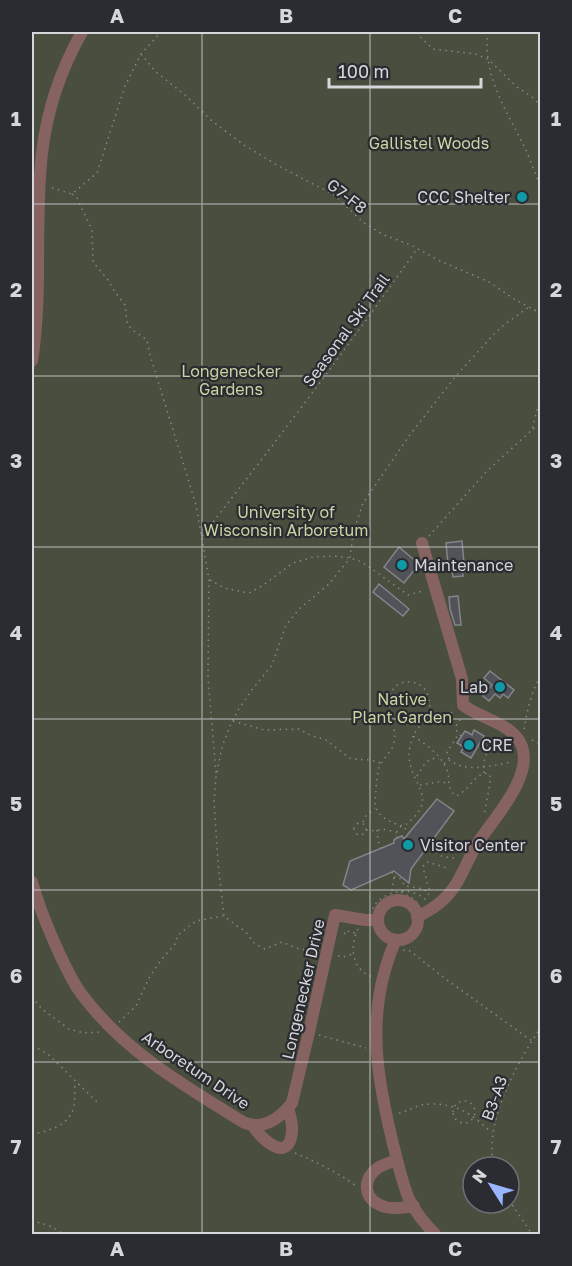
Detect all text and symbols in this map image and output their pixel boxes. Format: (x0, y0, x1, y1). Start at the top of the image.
text: A (110, 3, 124, 27)
text: B (279, 3, 293, 27)
text: C (448, 3, 462, 27)
scale bar (329, 51, 480, 89)
text: 100 m (338, 60, 389, 82)
text: 1 (11, 106, 21, 130)
text: 1 (551, 106, 561, 130)
park label: Gallistel Woods (369, 133, 489, 153)
street label: G7-F8 (323, 174, 371, 218)
place label: CCC Shelter (417, 187, 510, 207)
marker: CCC Shelter (515, 190, 529, 204)
street label: Seasonal Ski Trail (298, 269, 394, 391)
text: 2 (10, 277, 22, 301)
text: 2 (550, 277, 562, 301)
park label: Longenecker Gardens (181, 361, 281, 399)
text: 3 (10, 448, 22, 472)
text: 3 (550, 448, 562, 472)
park label: University of Wisconsin Arboretum (204, 502, 368, 540)
place label: Maintenance (414, 555, 513, 575)
marker: Maintenance (395, 558, 409, 572)
text: 4 (10, 620, 22, 644)
text: 4 (550, 620, 562, 644)
place label: Lab (460, 677, 488, 697)
marker: Lab (493, 680, 507, 694)
park label: Native Plant Garden (352, 689, 452, 727)
place label: CRE (481, 735, 513, 755)
marker: CRE (462, 738, 476, 752)
text: 5 (10, 791, 22, 815)
text: 5 (550, 791, 562, 815)
place label: Visitor Center (420, 835, 526, 855)
marker: Visitor Center (401, 838, 415, 852)
street label: Longenecker Drive (277, 917, 329, 1061)
text: 6 (10, 963, 22, 987)
text: 6 (550, 963, 562, 987)
street label: Arboretum Drive (138, 1027, 254, 1113)
street label: B3-A3 (477, 1073, 511, 1123)
text: 7 (11, 1134, 22, 1158)
text: 7 (551, 1134, 562, 1158)
north arrow (461, 1155, 521, 1215)
text: N (467, 1165, 491, 1187)
text: A (110, 1236, 124, 1260)
text: B (279, 1236, 293, 1260)
text: C (448, 1236, 462, 1260)

